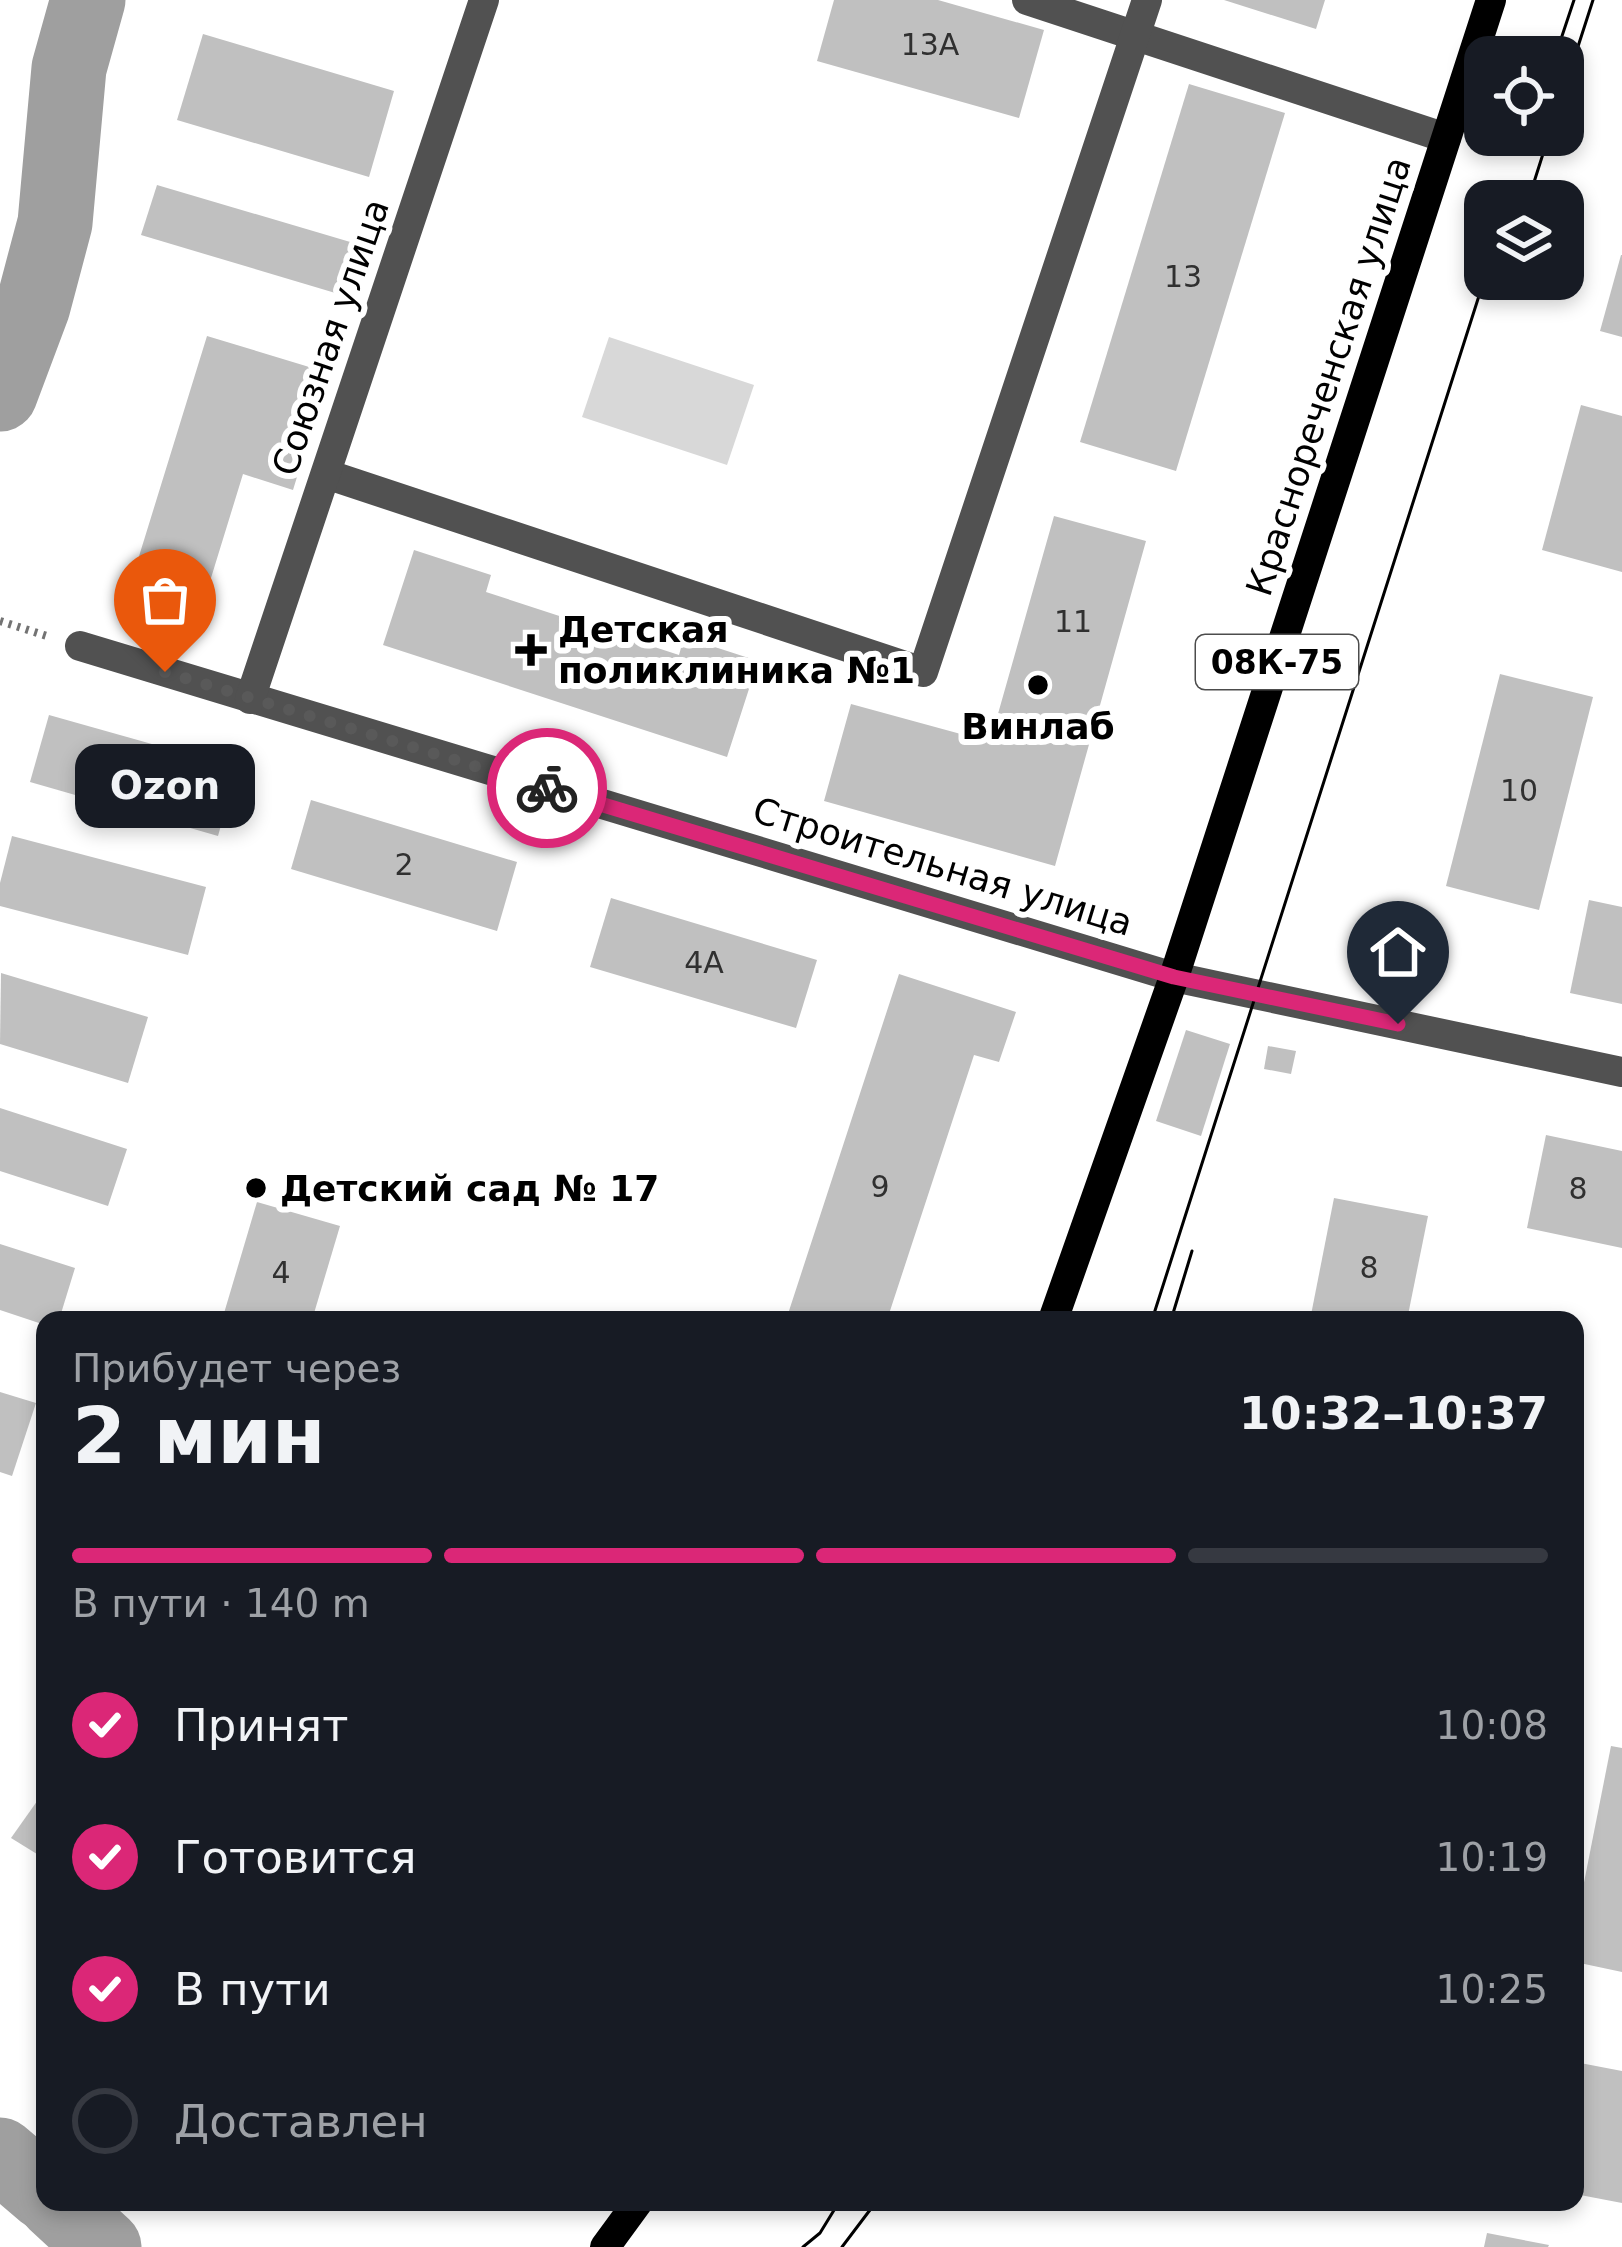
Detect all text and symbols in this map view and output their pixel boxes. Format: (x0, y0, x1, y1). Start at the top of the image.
house number: 13А (901, 27, 960, 62)
map controls (1464, 36, 1584, 300)
button: locate (1464, 36, 1584, 156)
street label: Краснореченская улица (1238, 152, 1419, 601)
button: layers (1464, 180, 1584, 300)
street label: Союзная улица (264, 194, 397, 481)
house number: 13 (1164, 259, 1202, 294)
pin (114, 549, 216, 672)
icon: bag (132, 567, 198, 633)
house number: 11 (1054, 604, 1092, 639)
place label: Детская поликлиника №1 (558, 609, 915, 691)
marker: Детская поликлиника №1 (515, 634, 547, 666)
road number: 08К-75 (1196, 635, 1358, 689)
marker: Винлаб (1025, 672, 1051, 698)
place label: Винлаб (961, 706, 1115, 747)
courier (487, 728, 607, 848)
callout: Ozon (75, 744, 255, 828)
icon: bike (514, 755, 580, 821)
text: Ozon (110, 763, 220, 808)
house number: 10 (1500, 773, 1538, 808)
street label: Строительная улица (748, 789, 1138, 944)
house number: 2 (394, 847, 414, 882)
pin (1347, 901, 1449, 1024)
icon: home (1365, 919, 1431, 985)
house number: 4А (684, 945, 724, 980)
place label: Детский сад № 17 (280, 1168, 659, 1209)
house number: 9 (870, 1169, 890, 1204)
house number: 8 (1568, 1171, 1588, 1206)
marker: Детский сад № 17 (243, 1175, 269, 1201)
house number: 8 (1359, 1250, 1379, 1285)
house number: 4 (271, 1255, 291, 1290)
text: Прибудет через (72, 1346, 401, 1391)
text: 10:32–10:37 (1239, 1387, 1548, 1440)
text: 2 мин (72, 1391, 326, 1481)
text: В пути · 140 m (72, 1581, 370, 1626)
icon: check (72, 1692, 138, 1758)
text: Принят (174, 1699, 348, 1752)
text: 10:08 (1436, 1703, 1548, 1748)
icon: check (72, 1824, 138, 1890)
text: Готовится (174, 1831, 417, 1884)
text: 10:19 (1436, 1835, 1548, 1880)
icon: check (72, 1956, 138, 2022)
text: В пути (174, 1963, 331, 2016)
text: 10:25 (1436, 1967, 1548, 2012)
text: Доставлен (174, 2095, 428, 2148)

